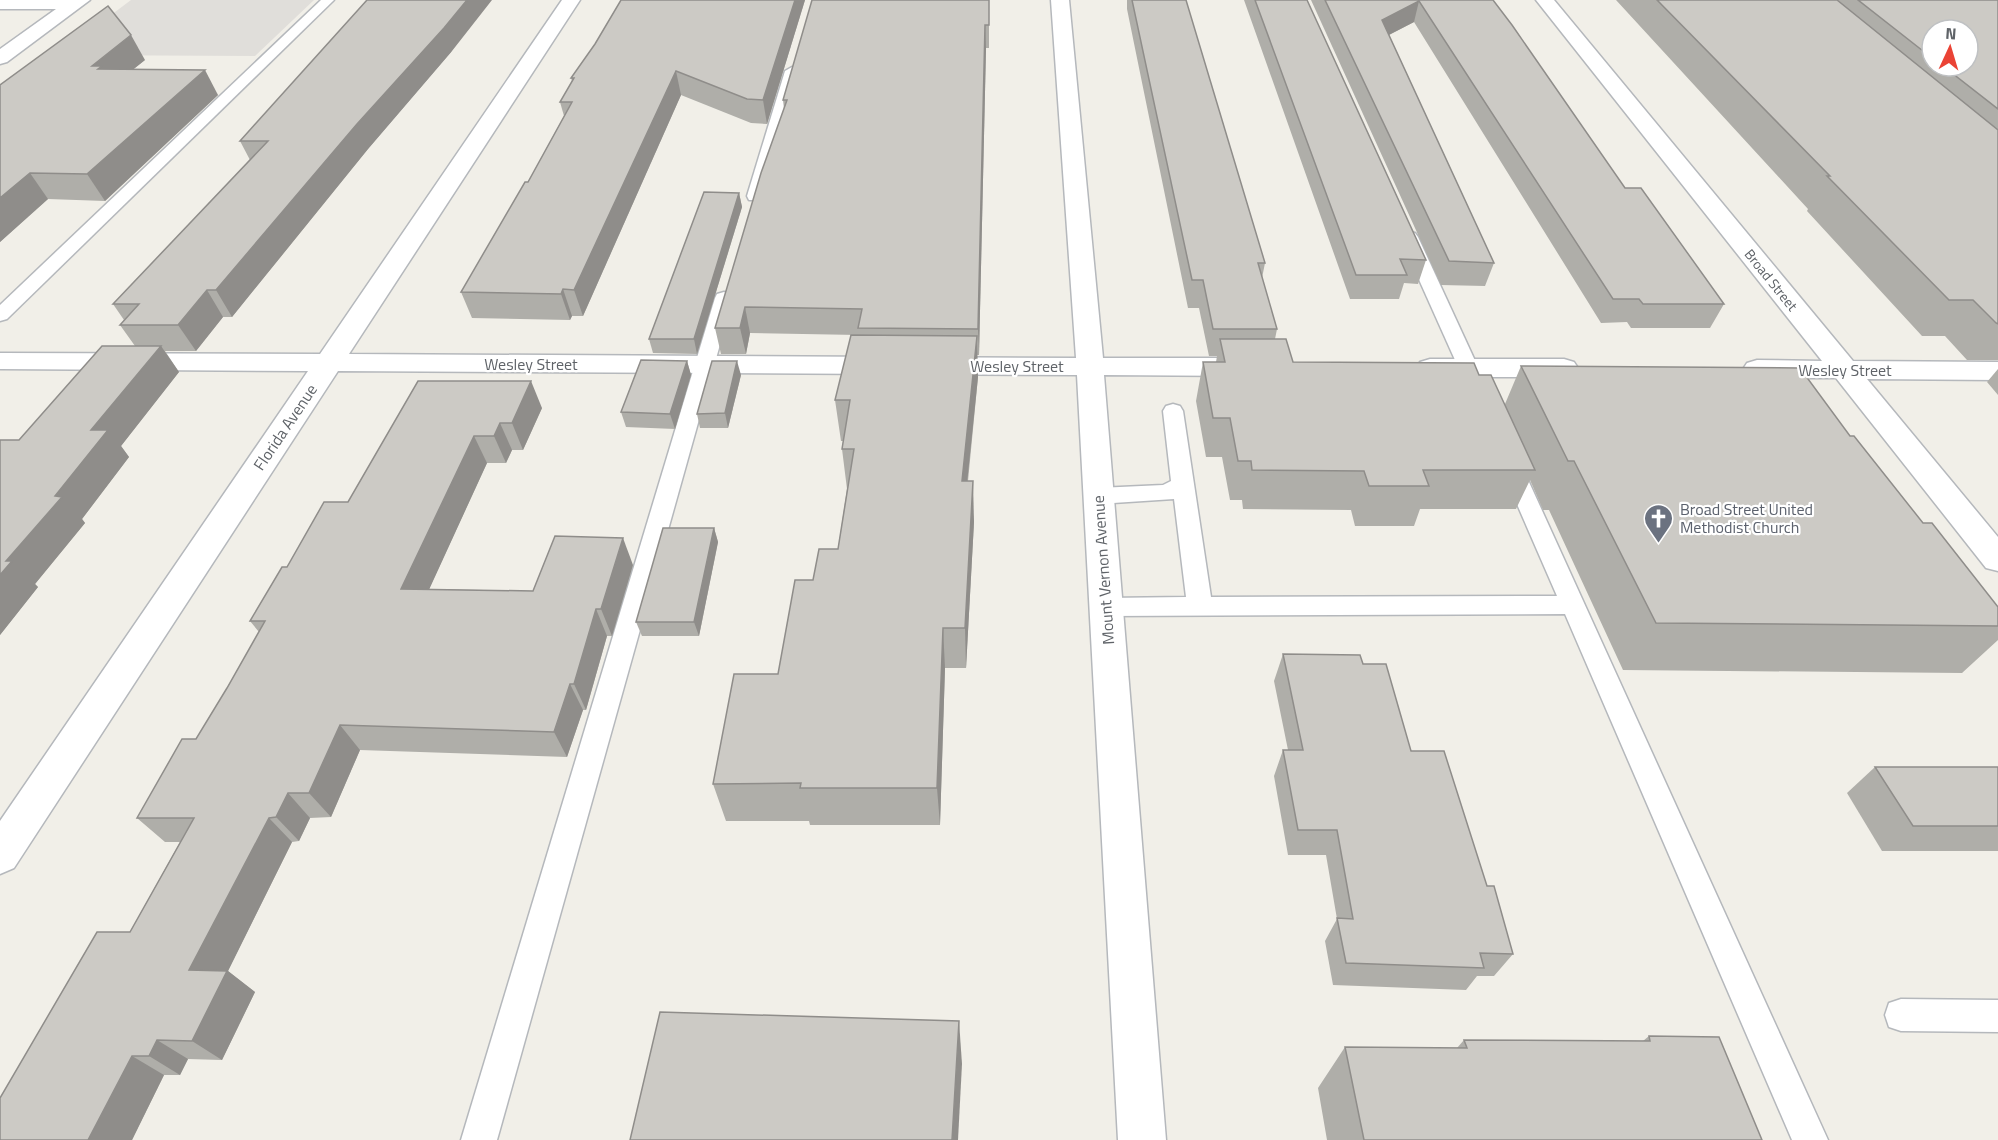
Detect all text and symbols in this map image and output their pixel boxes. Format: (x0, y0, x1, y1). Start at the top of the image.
north arrow (1920, 18, 1980, 78)
text: N (1945, 21, 1957, 45)
street label: Broad Street (1740, 244, 1803, 315)
street label: Wesley Street (484, 352, 578, 376)
street label: Wesley Street (970, 354, 1064, 378)
street label: Wesley Street (1798, 358, 1892, 382)
street label: Florida Avenue (247, 379, 323, 475)
street label: Mount Vernon Avenue (1086, 495, 1120, 645)
place label: Broad Street United Methodist Church (1680, 497, 1813, 539)
church icon: Broad Street United Methodist Church (1643, 502, 1675, 544)

